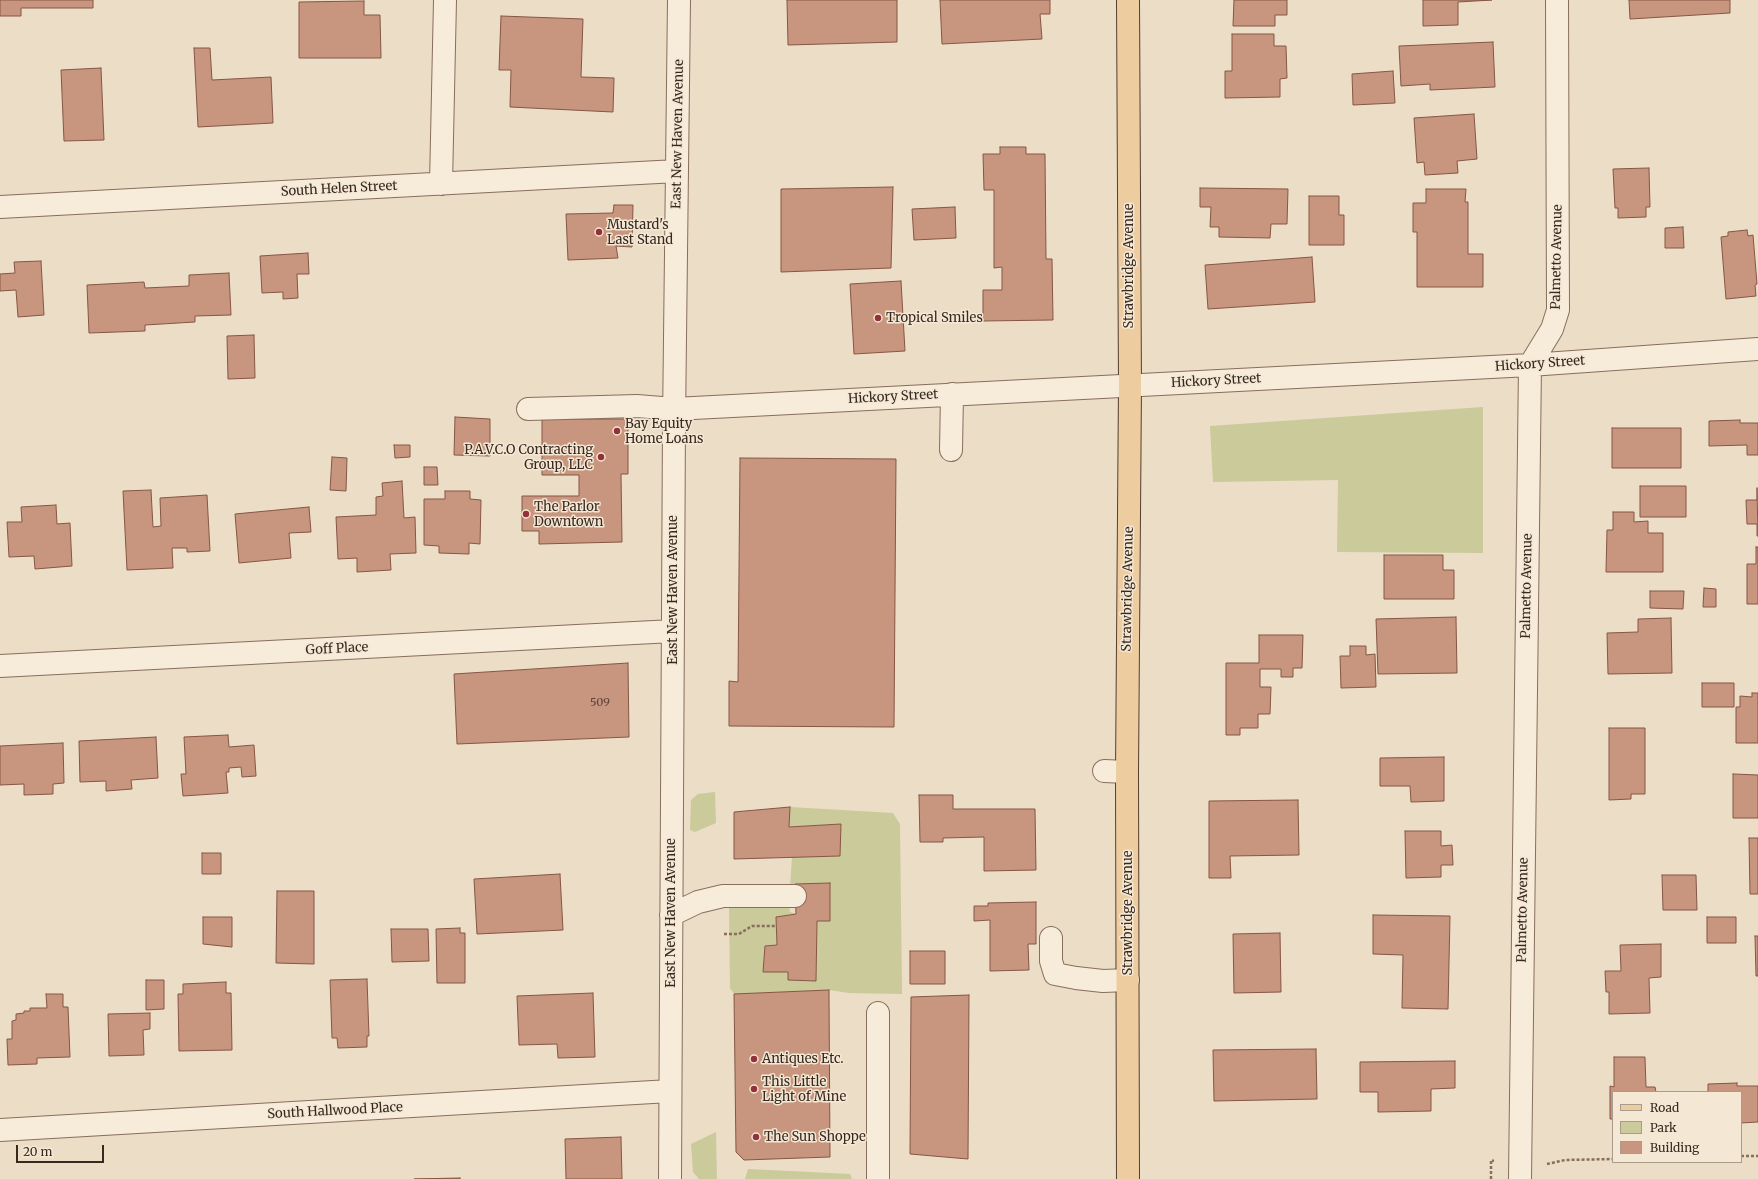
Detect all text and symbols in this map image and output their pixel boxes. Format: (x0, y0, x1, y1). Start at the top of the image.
street label: East New Haven Avenue (669, 59, 687, 209)
street label: South Helen Street (280, 178, 398, 200)
street label: Strawbridge Avenue (1121, 203, 1137, 329)
street label: Palmetto Avenue (1548, 204, 1566, 310)
place label: Mustard's Last Stand (607, 217, 673, 248)
marker: Mustard's Last Stand (594, 227, 604, 237)
place label: Tropical Smiles (886, 310, 983, 326)
marker: Tropical Smiles (873, 313, 883, 323)
street label: Hickory Street (1494, 353, 1586, 375)
street label: Hickory Street (1171, 371, 1261, 391)
street label: Hickory Street (848, 387, 938, 407)
place label: Bay Equity Home Loans (625, 416, 703, 447)
marker: Bay Equity Home Loans (612, 426, 622, 436)
place label: P.A.V.C.O Contracting Group, LLC (464, 442, 593, 473)
marker: P.A.V.C.O Contracting Group, LLC (596, 452, 606, 462)
place label: The Parlor Downtown (534, 499, 603, 530)
marker: The Parlor Downtown (521, 509, 531, 519)
street label: East New Haven Avenue (665, 515, 681, 665)
street label: Strawbridge Avenue (1119, 526, 1137, 652)
street label: Palmetto Avenue (1518, 533, 1536, 639)
street label: Goff Place (305, 640, 369, 658)
house number: 509 (590, 696, 610, 710)
street label: East New Haven Avenue (663, 838, 679, 988)
street label: Strawbridge Avenue (1120, 850, 1136, 976)
street label: Palmetto Avenue (1514, 857, 1532, 963)
place label: Antiques Etc. (762, 1051, 844, 1067)
marker: Antiques Etc. (749, 1054, 759, 1064)
place label: This Little Light of Mine (762, 1074, 846, 1105)
marker: This Little Light of Mine (749, 1084, 759, 1094)
legend (1612, 1091, 1742, 1163)
street label: South Hallwood Place (267, 1100, 403, 1122)
text: Road (1650, 1100, 1679, 1115)
text: Park (1650, 1120, 1677, 1135)
place label: The Sun Shoppe (764, 1129, 866, 1145)
marker: The Sun Shoppe (751, 1132, 761, 1142)
scale bar (18, 1137, 106, 1163)
text: Building (1650, 1140, 1699, 1155)
text: 20 m (23, 1144, 52, 1159)

